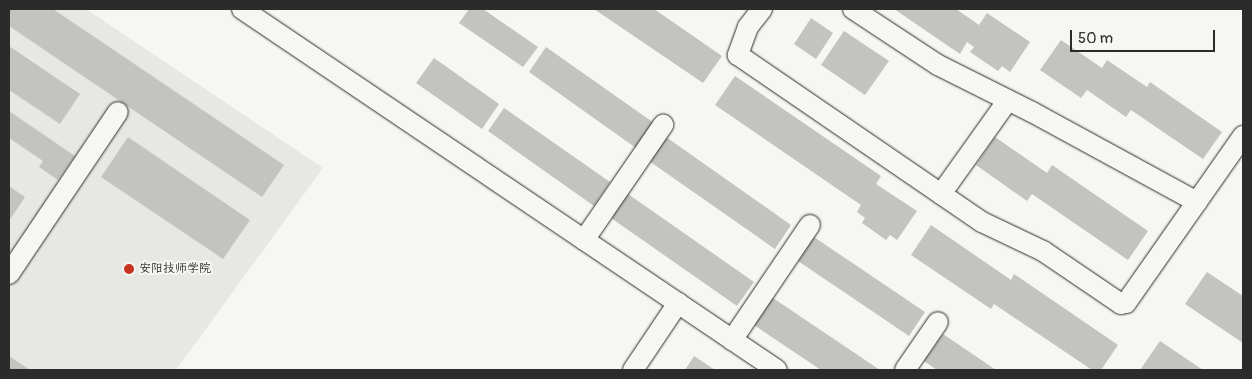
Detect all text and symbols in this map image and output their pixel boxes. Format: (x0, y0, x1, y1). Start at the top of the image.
scale bar (1072, 20, 1217, 52)
text: 50 m (1078, 29, 1113, 48)
place label: 安阳技师学院 (139, 262, 211, 276)
marker: 安阳技师学院 (123, 263, 135, 275)

